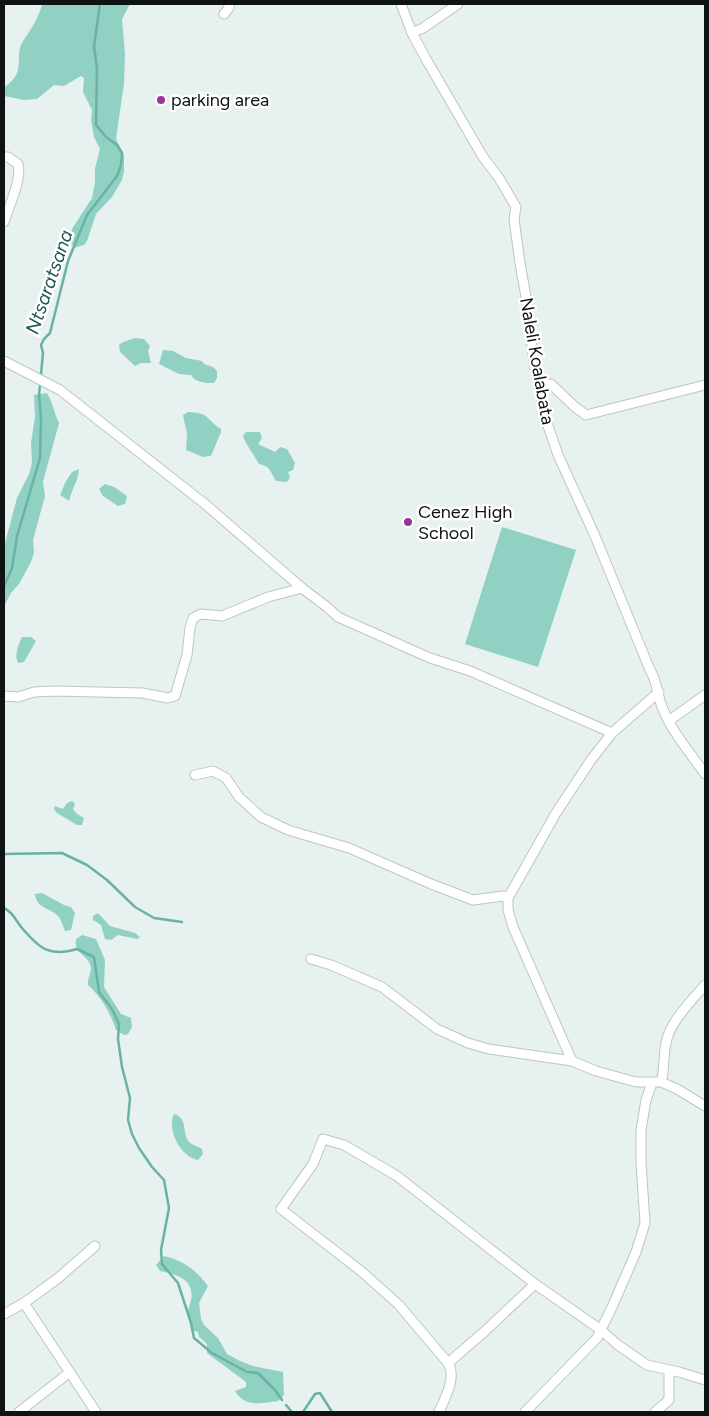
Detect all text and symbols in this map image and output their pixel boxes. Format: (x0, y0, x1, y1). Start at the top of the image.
place label: parking area (171, 89, 269, 111)
marker: parking area (155, 94, 167, 106)
water label: Ntsaratsana (20, 227, 78, 337)
street label: Naleli Koalabata (515, 296, 559, 426)
place label: Cenez High School (418, 501, 512, 544)
marker: Cenez High School (402, 516, 414, 528)

